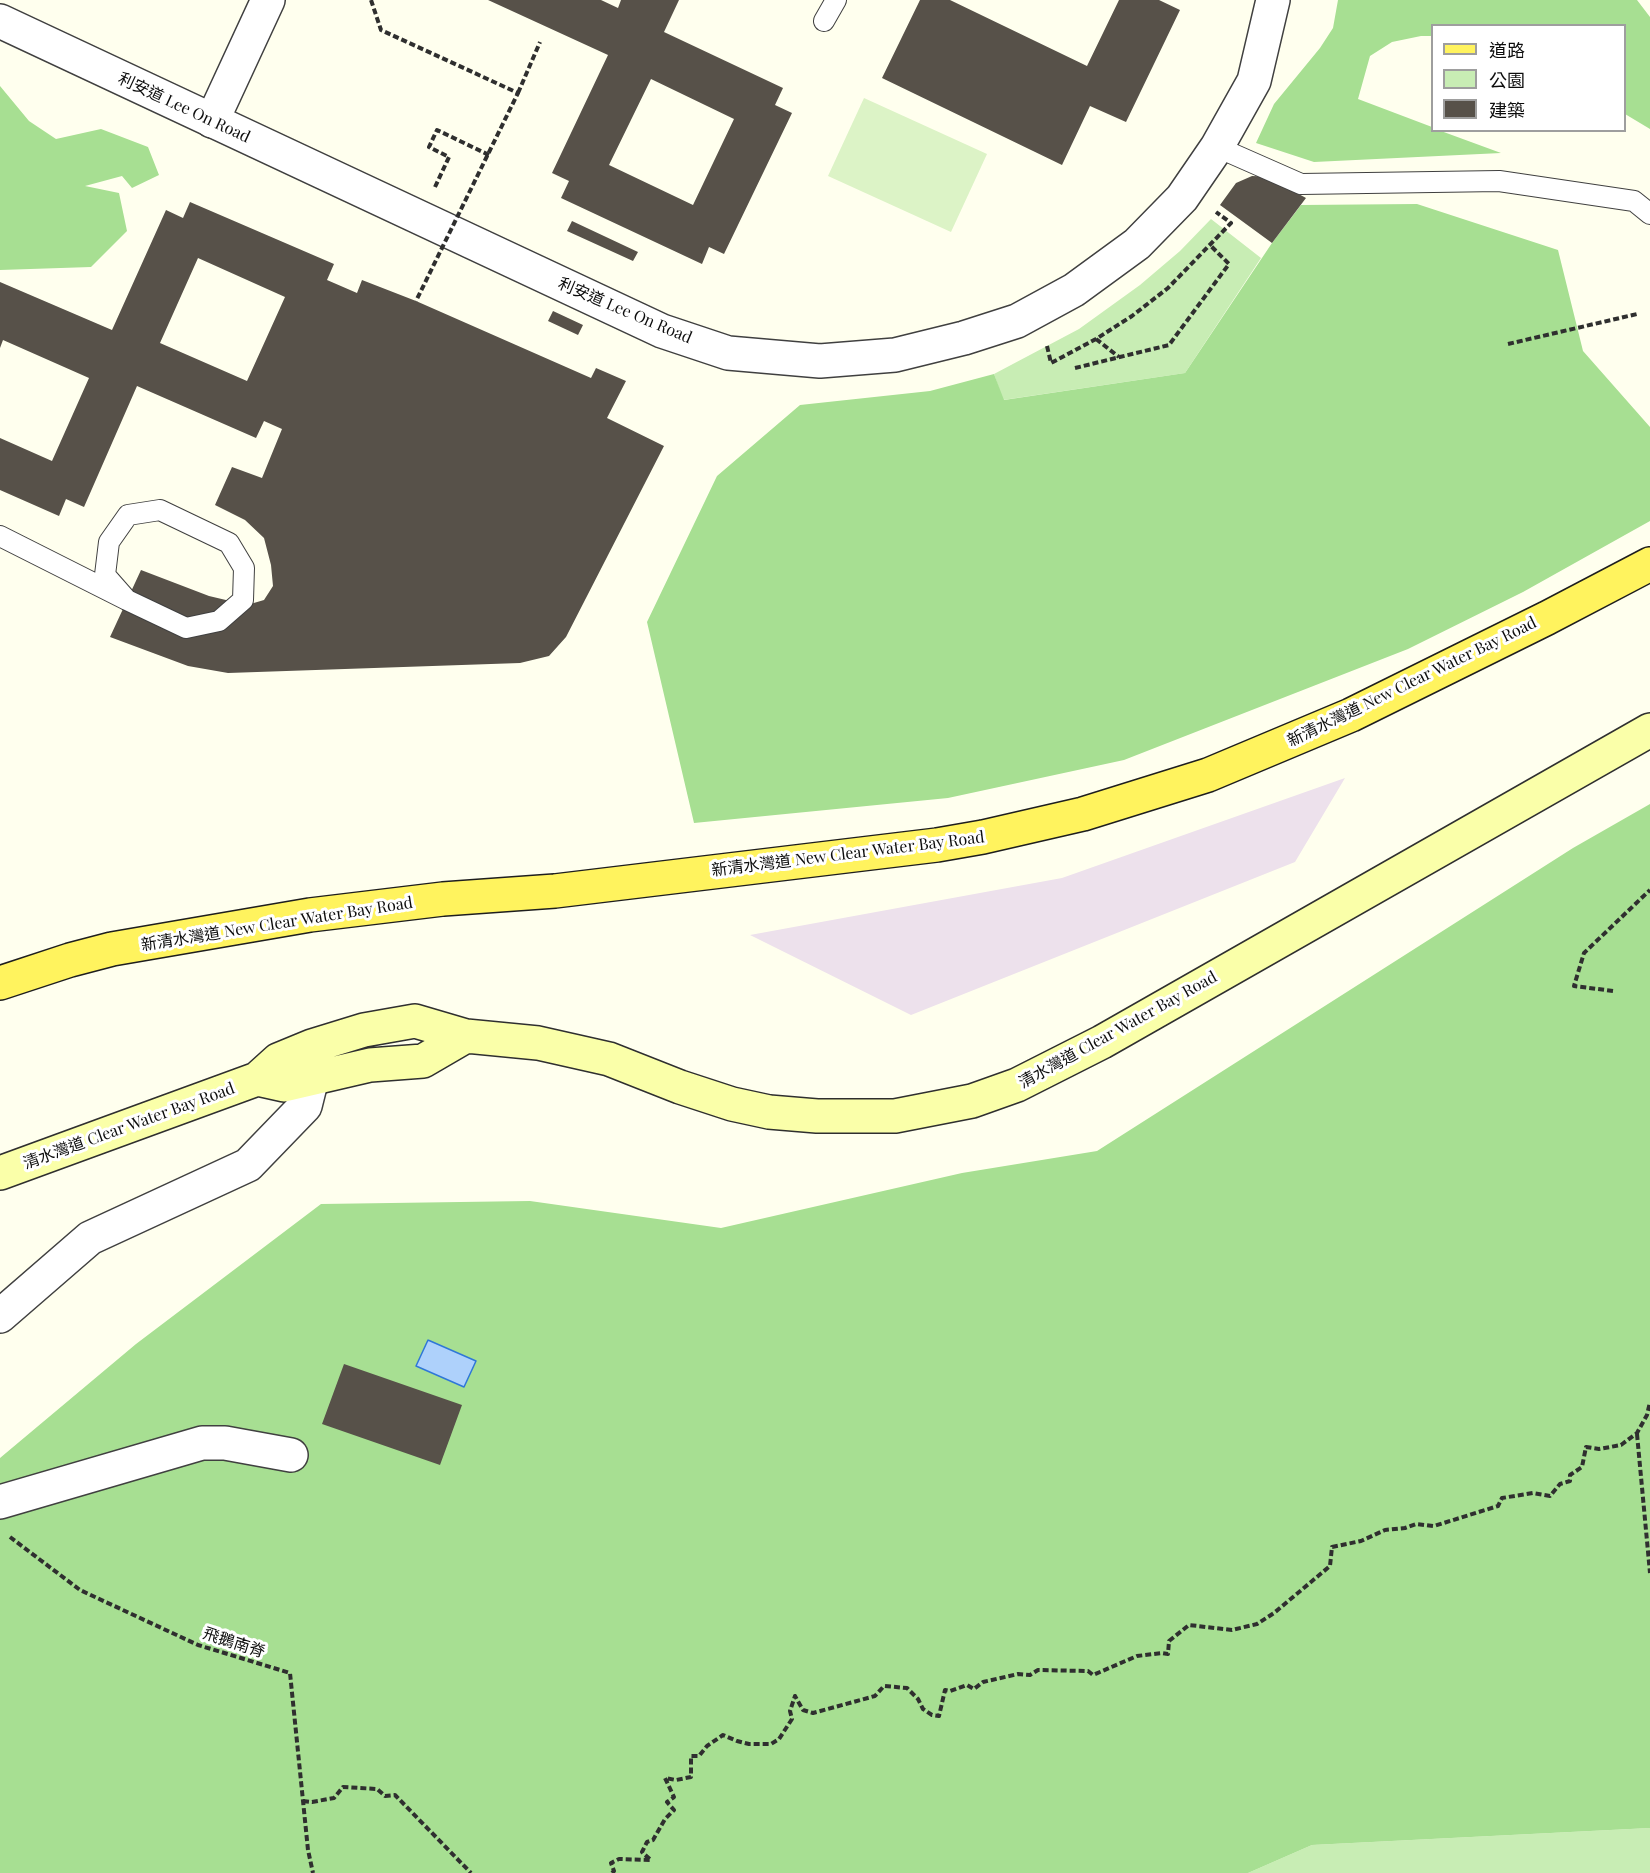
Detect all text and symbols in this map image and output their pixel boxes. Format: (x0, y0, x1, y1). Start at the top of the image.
legend (1431, 24, 1626, 132)
text: 道路 (1489, 38, 1525, 62)
text: 公園 (1489, 68, 1525, 92)
street label: 利安道 Lee On Road (115, 69, 253, 147)
text: 建築 (1489, 98, 1525, 122)
street label: 利安道 Lee On Road (555, 274, 695, 348)
street label: 新清水灣道 New Clear Water Bay Road (1284, 613, 1540, 751)
street label: 新清水灣道 New Clear Water Bay Road (710, 828, 986, 880)
street label: 新清水灣道 New Clear Water Bay Road (140, 893, 414, 955)
street label: 清水灣道 Clear Water Bay Road (1016, 967, 1220, 1093)
street label: 清水灣道 Clear Water Bay Road (21, 1079, 237, 1173)
street label: 飛鵝南脊 (201, 1624, 267, 1662)

